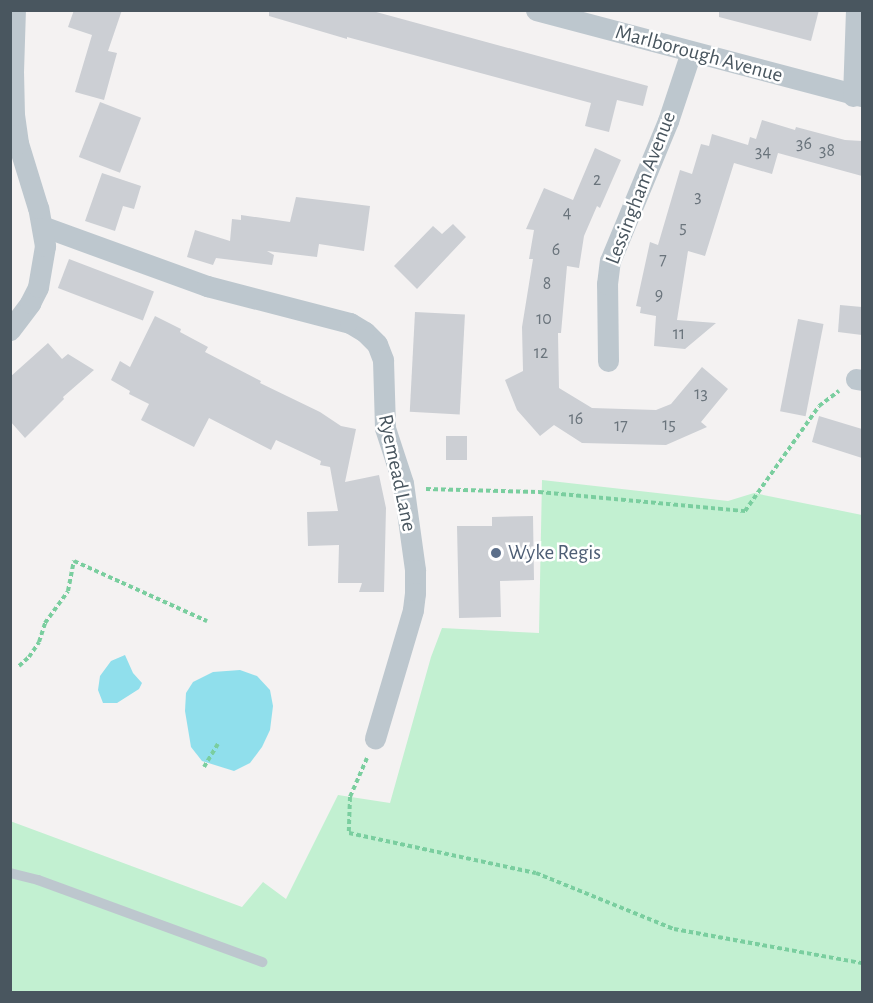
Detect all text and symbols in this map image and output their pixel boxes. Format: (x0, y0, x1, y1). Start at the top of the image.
street label: Marlborough Avenue (613, 20, 785, 88)
street label: Lessingham Avenue (600, 108, 682, 268)
house number: 36 (796, 133, 812, 155)
house number: 38 (819, 140, 835, 162)
house number: 34 (755, 141, 771, 163)
house number: 2 (593, 169, 601, 191)
house number: 3 (694, 186, 702, 208)
house number: 4 (563, 202, 571, 224)
house number: 5 (679, 217, 687, 239)
house number: 6 (552, 239, 560, 261)
house number: 7 (659, 249, 667, 271)
house number: 8 (543, 273, 551, 295)
house number: 9 (655, 284, 663, 306)
house number: 10 (536, 308, 552, 330)
house number: 11 (673, 323, 685, 345)
house number: 12 (534, 342, 548, 364)
house number: 13 (694, 383, 708, 405)
house number: 16 (569, 408, 583, 430)
street label: Ryemead Lane (372, 412, 422, 534)
house number: 15 (662, 414, 676, 436)
house number: 17 (614, 415, 628, 437)
place label: Wyke Regis (508, 540, 601, 566)
marker: Wyke Regis (489, 546, 503, 560)

